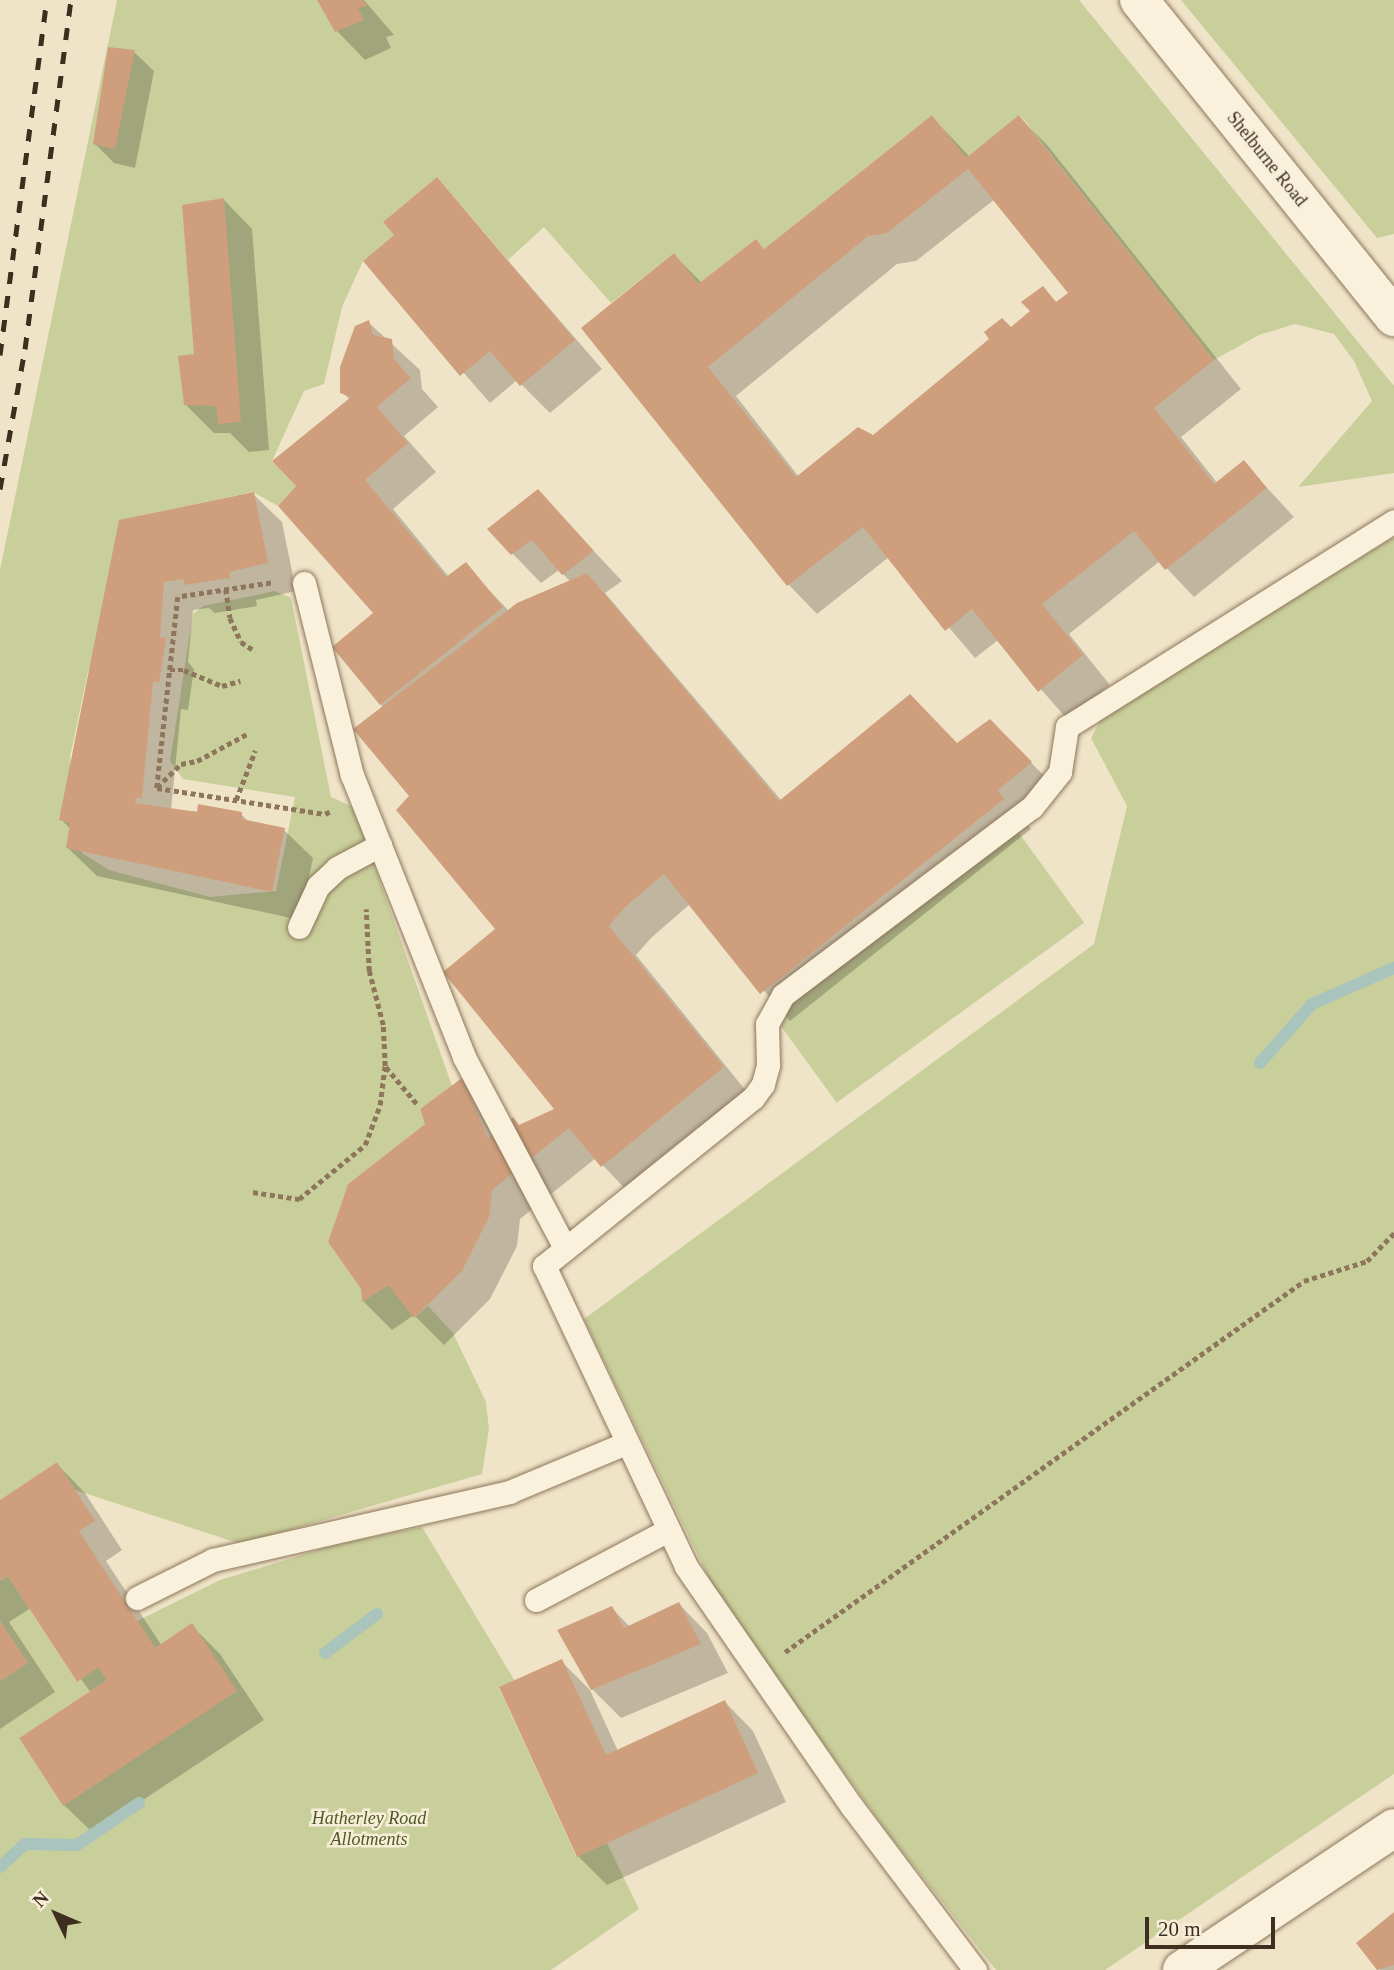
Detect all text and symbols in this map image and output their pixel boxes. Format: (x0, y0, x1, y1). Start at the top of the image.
street label: Shelburne Road (1222, 107, 1312, 211)
park label: Hatherley Road Allotments (312, 1808, 426, 1850)
north arrow (21, 1879, 91, 1949)
text: N (28, 1887, 53, 1911)
scale bar (1149, 1904, 1278, 1948)
text: 20 m (1158, 1917, 1201, 1941)

